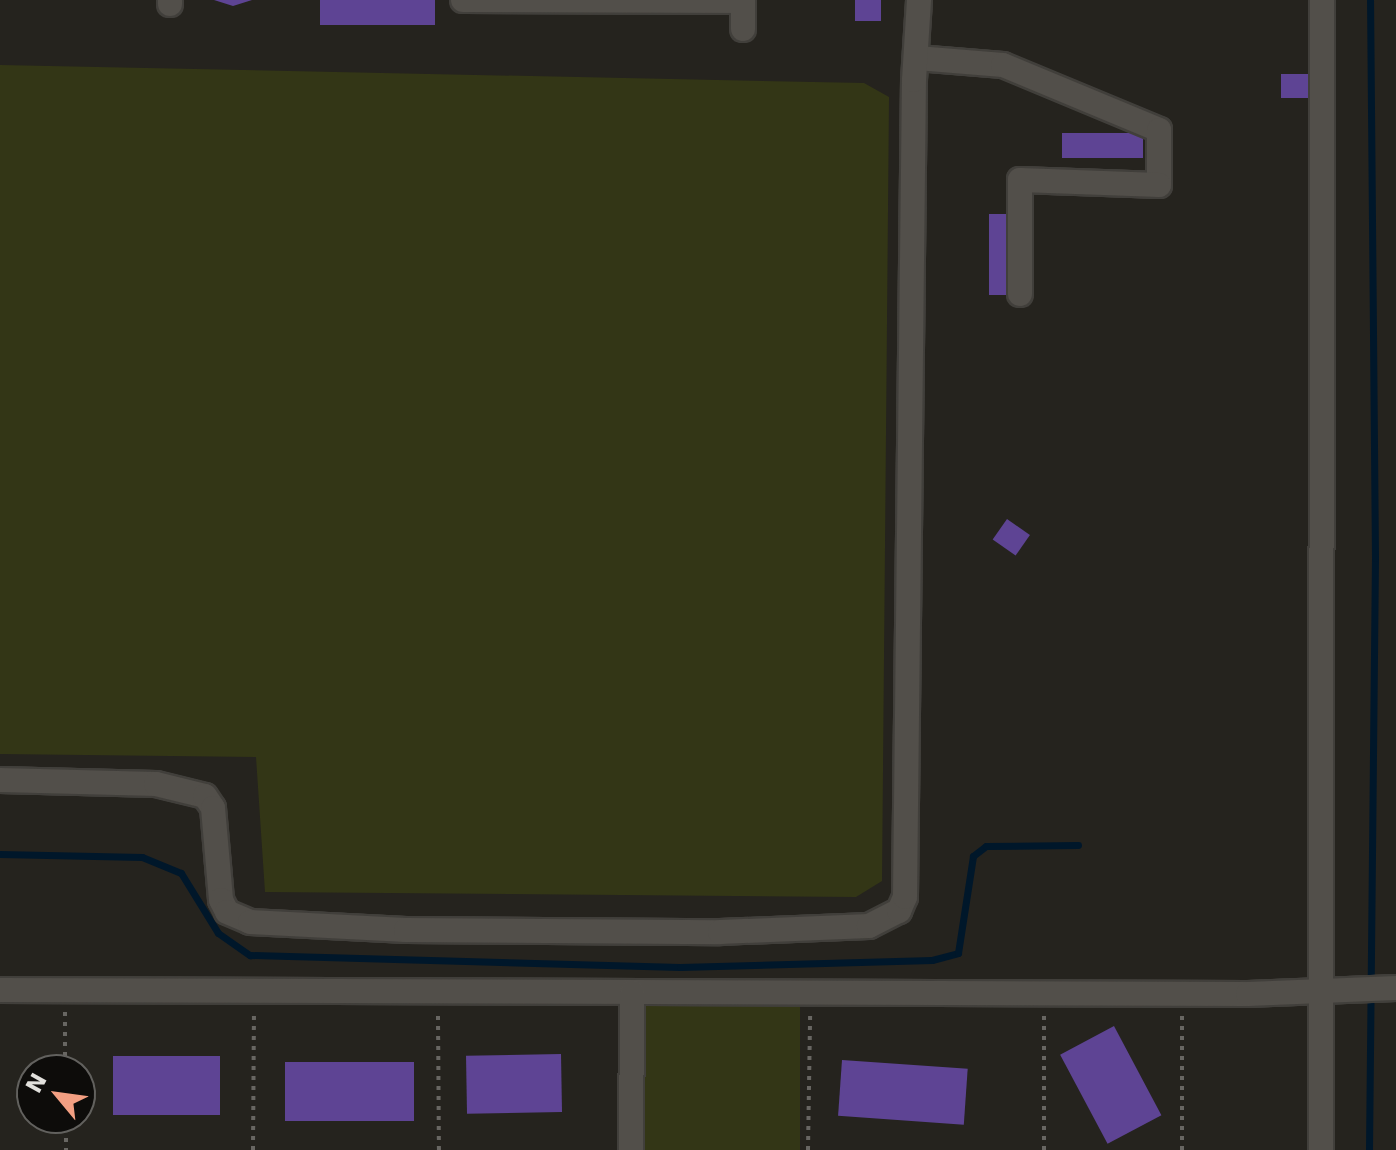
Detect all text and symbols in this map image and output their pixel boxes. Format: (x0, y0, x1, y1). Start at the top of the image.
north arrow (16, 1054, 96, 1134)
text: N (21, 1069, 52, 1097)

